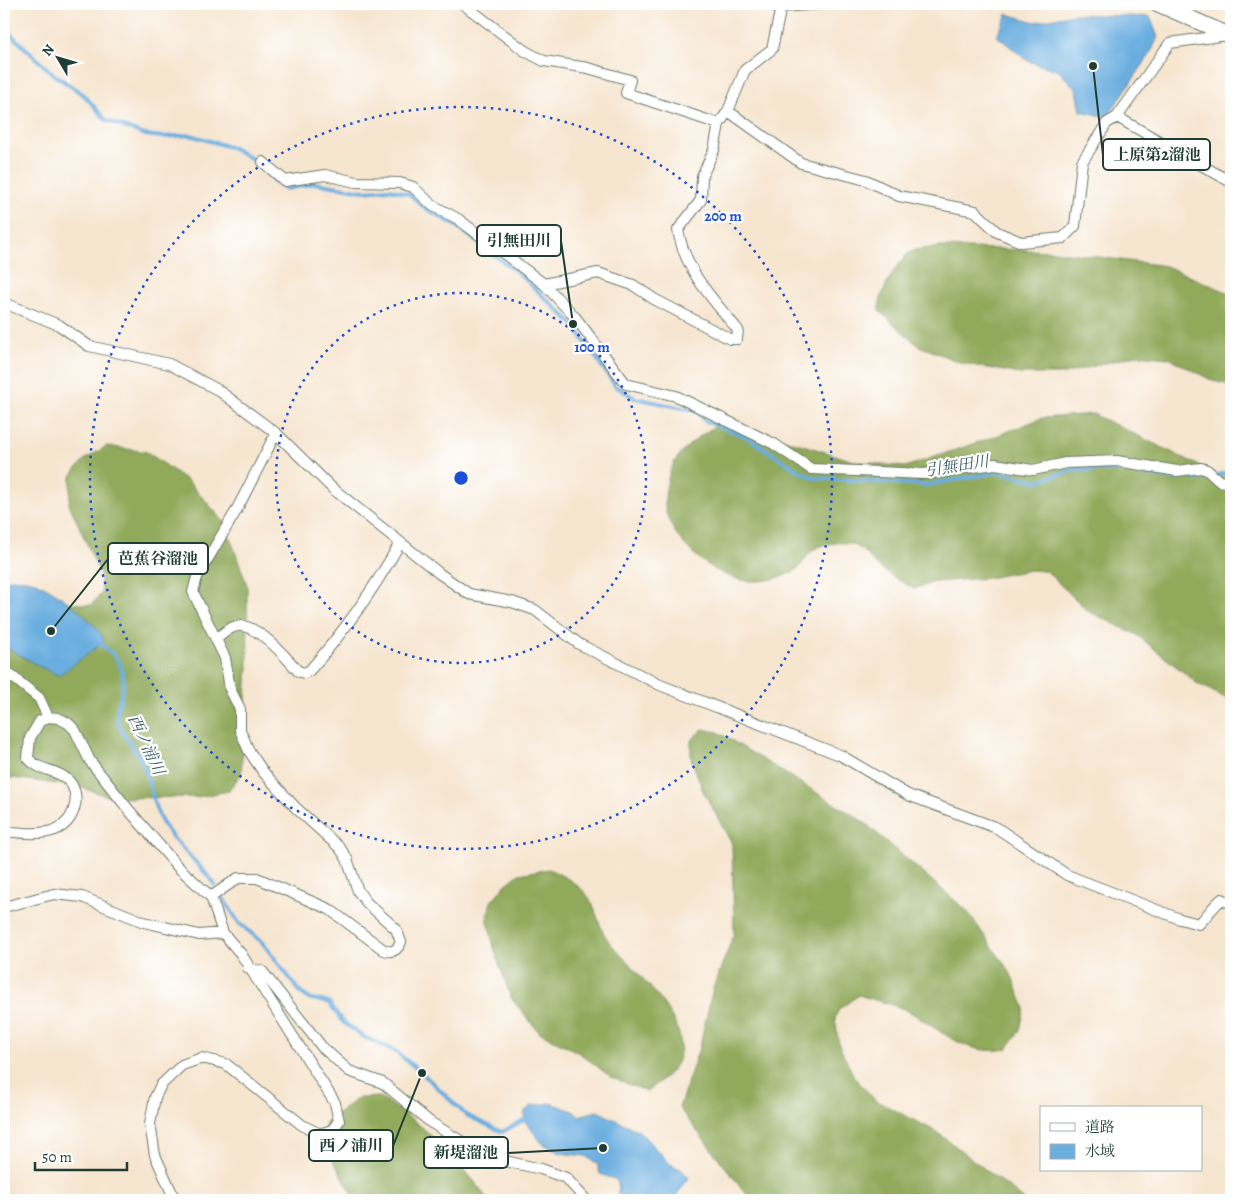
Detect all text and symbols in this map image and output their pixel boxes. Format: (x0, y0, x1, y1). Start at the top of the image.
north arrow (32, 32, 82, 82)
text: N (38, 40, 59, 60)
callout: 上原第2溜池 (1103, 139, 1210, 170)
text: 上原第2溜池 (1113, 144, 1201, 166)
text: 200 m (704, 206, 742, 226)
callout: 引無田川 (477, 225, 561, 256)
text: 引無田川 (487, 230, 551, 252)
text: 100 m (574, 337, 610, 357)
water label: 引無田川 (924, 450, 992, 482)
centre of rings (452, 469, 470, 487)
callout: 芭蕉谷溜池 (108, 543, 208, 574)
text: 芭蕉谷溜池 (118, 548, 198, 570)
water label: 西ノ浦川 (123, 711, 170, 780)
legend (1040, 1106, 1202, 1172)
text: 道路 (1085, 1117, 1115, 1137)
callout: 西ノ浦川 (309, 1130, 393, 1161)
text: 西ノ浦川 (319, 1135, 383, 1157)
callout: 新堤溜池 (424, 1137, 508, 1168)
scale bar (35, 1139, 128, 1171)
text: 水域 (1085, 1141, 1115, 1161)
text: 新堤溜池 (433, 1142, 498, 1164)
text: 50 m (42, 1147, 72, 1167)

